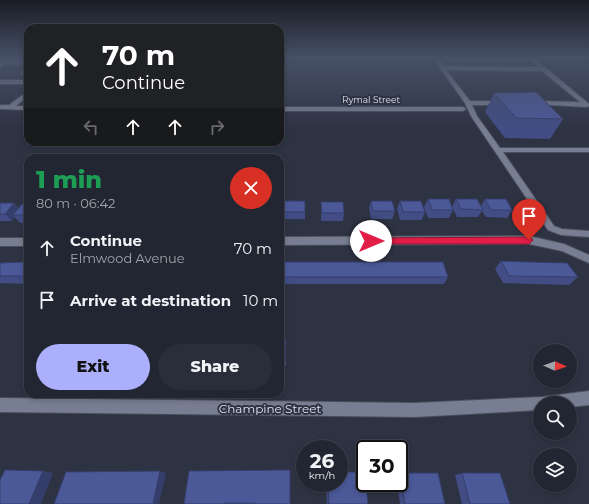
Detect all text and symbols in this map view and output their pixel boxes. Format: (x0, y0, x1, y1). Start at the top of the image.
text: 70 m (102, 38, 175, 72)
icon: ahead (36, 40, 88, 92)
text: Continue (102, 72, 185, 94)
street label: Rymal Street (342, 94, 400, 105)
icon: left (80, 116, 102, 138)
icon: ahead (122, 116, 144, 138)
icon: ahead (164, 116, 186, 138)
icon: right (206, 116, 228, 138)
text: 1 min (36, 165, 102, 194)
button: close (230, 167, 272, 209)
text: 80 m · 06:42 (36, 195, 115, 211)
pin (512, 199, 546, 240)
icon: arrive (518, 205, 540, 227)
position arrow (350, 220, 392, 262)
text: Continue (70, 231, 142, 250)
icon: ahead (36, 237, 58, 259)
text: 70 m (234, 239, 272, 258)
text: Elmwood Avenue (70, 250, 185, 266)
icon: arrive (36, 289, 58, 311)
text: Arrive at destination (70, 291, 231, 310)
text: 10 m (243, 291, 278, 310)
button: Exit (36, 344, 150, 390)
button: Share (158, 344, 272, 390)
north arrow (533, 344, 577, 388)
map controls (533, 344, 577, 492)
button: search (533, 396, 577, 440)
street label: Champine Street (219, 401, 321, 416)
speed limit sign: 30 (356, 440, 408, 492)
button: layers (533, 448, 577, 492)
text: 26 (310, 449, 334, 473)
text: km/h (309, 469, 335, 482)

